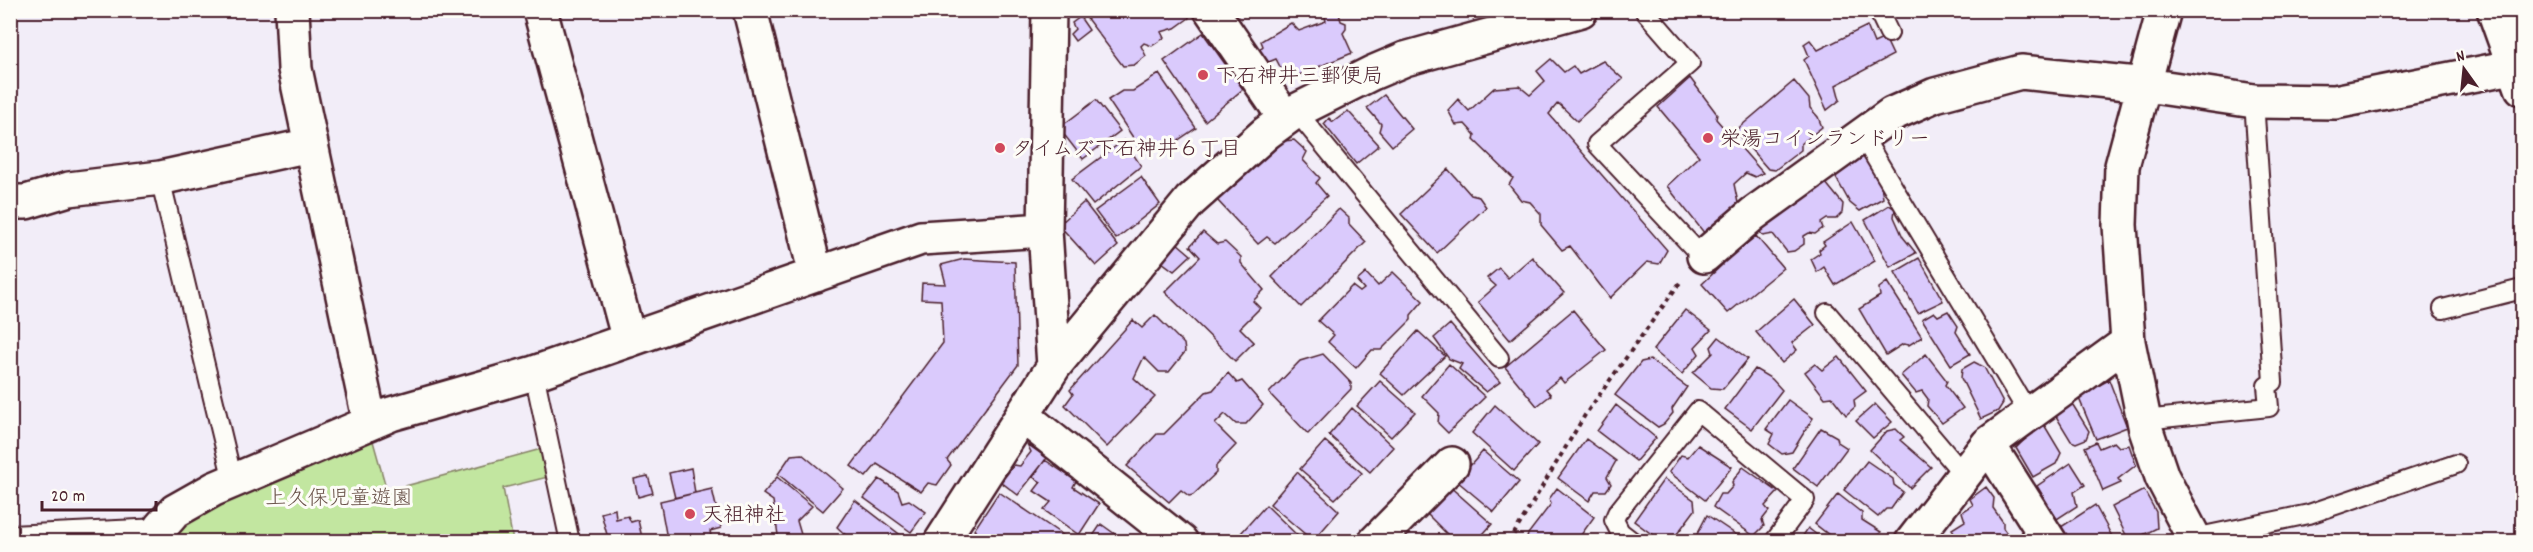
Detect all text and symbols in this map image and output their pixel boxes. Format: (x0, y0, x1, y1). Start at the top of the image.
north arrow (2434, 39, 2494, 99)
text: N (2454, 45, 2468, 69)
place label: 下石神井三郵便局 (1215, 63, 1383, 93)
marker: 下石神井三郵便局 (1196, 68, 1210, 82)
place label: 栄湯コインランドリー (1720, 126, 1930, 156)
marker: 栄湯コインランドリー (1701, 131, 1715, 145)
place label: タイムズ下石神井６丁目 (1012, 136, 1241, 166)
marker: タイムズ下石神井６丁目 (993, 141, 1007, 155)
scale bar (42, 474, 156, 512)
text: 20 m (51, 485, 85, 510)
park label: 上久保児童遊園 (266, 485, 413, 515)
place label: 天祖神社 (702, 502, 786, 532)
marker: 天祖神社 (683, 507, 697, 521)

